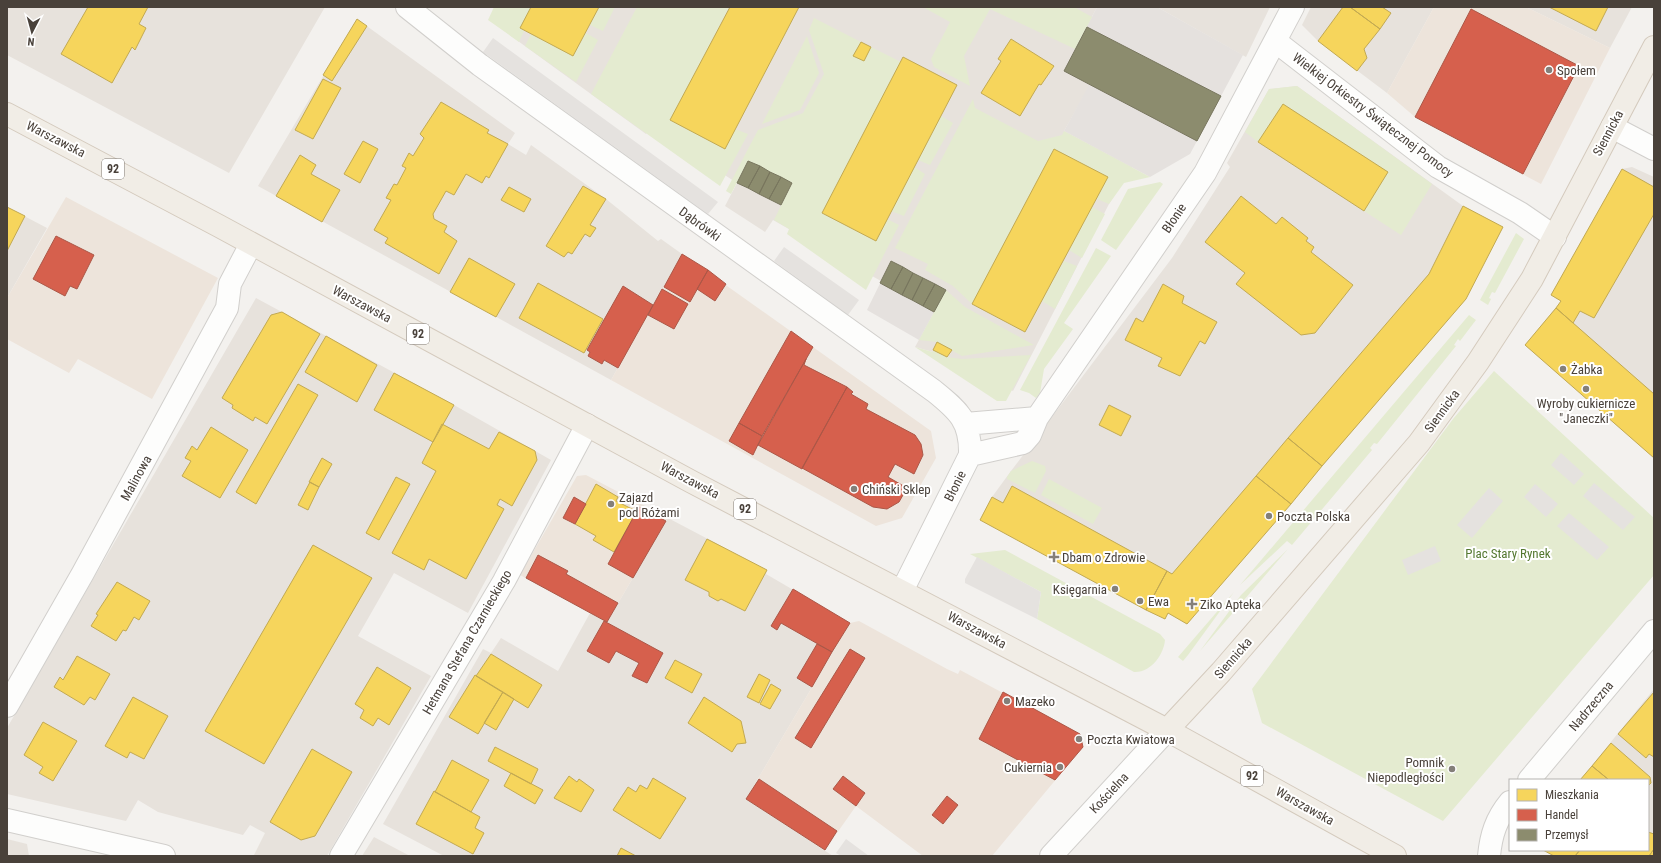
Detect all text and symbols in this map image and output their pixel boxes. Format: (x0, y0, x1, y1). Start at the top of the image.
north arrow (12, 12, 52, 52)
text: N (27, 35, 35, 48)
street label: Wielkiej Orkiestry Świątecznej Pomocy (1290, 50, 1457, 181)
place label: Społem (1557, 63, 1596, 78)
marker: Społem (1544, 65, 1554, 75)
street label: Siennicka (1590, 108, 1626, 158)
street label: Warszawska (24, 118, 88, 160)
road number: 92 (102, 159, 124, 179)
street label: Błonie (1159, 200, 1189, 236)
street label: Dąbrówki (676, 204, 724, 244)
street label: Warszawska (330, 282, 394, 326)
road number: 92 (407, 324, 429, 344)
place label: Żabka (1571, 362, 1603, 377)
marker: Żabka (1558, 364, 1568, 374)
marker: Wyroby cukiernicze "Janeczki" (1581, 384, 1591, 394)
street label: Siennicka (1421, 387, 1463, 435)
place label: Wyroby cukiernicze "Janeczki" (1537, 396, 1635, 426)
street label: Malinowa (117, 453, 155, 503)
street label: Warszawska (658, 458, 722, 502)
street label: Błonie (941, 468, 969, 504)
place label: Chiński Sklep (862, 482, 931, 497)
marker: Chiński Sklep (849, 484, 859, 494)
place label: Zajazd pod Różami (619, 490, 679, 520)
marker: Zajazd pod Różami (606, 499, 616, 509)
road number: 92 (734, 499, 756, 519)
place label: Poczta Polska (1277, 509, 1350, 524)
marker: Poczta Polska (1264, 511, 1274, 521)
park label: Plac Stary Rynek (1465, 546, 1551, 561)
place label: Dbam o Zdrowie (1062, 550, 1145, 565)
marker: Dbam o Zdrowie (1049, 552, 1059, 562)
street label: Hetmana Stefana Czarnieckiego (419, 567, 515, 717)
place label: Księgarnia (1053, 582, 1107, 597)
marker: Księgarnia (1110, 584, 1120, 594)
place label: Ewa (1148, 594, 1169, 609)
marker: Ewa (1135, 596, 1145, 606)
place label: Ziko Apteka (1200, 597, 1261, 612)
marker: Ziko Apteka (1187, 599, 1197, 609)
street label: Warszawska (945, 608, 1009, 652)
street label: Siennicka (1211, 634, 1255, 682)
street label: Nadrzeczna (1566, 678, 1616, 734)
place label: Mazeko (1015, 694, 1055, 709)
marker: Mazeko (1002, 696, 1012, 706)
place label: Poczta Kwiatowa (1087, 732, 1175, 747)
marker: Poczta Kwiatowa (1074, 734, 1084, 744)
place label: Pomnik Niepodległości (1367, 755, 1444, 785)
place label: Cukiernia (1004, 760, 1052, 775)
marker: Cukiernia (1055, 762, 1065, 772)
marker: Pomnik Niepodległości (1447, 764, 1457, 774)
road number: 92 (1241, 766, 1263, 786)
street label: Kościelna (1086, 770, 1132, 816)
legend (1509, 779, 1649, 851)
street label: Warszawska (1273, 784, 1337, 828)
text: Mieszkania (1545, 788, 1599, 802)
text: Handel (1545, 808, 1578, 822)
text: Przemysł (1545, 828, 1589, 842)

